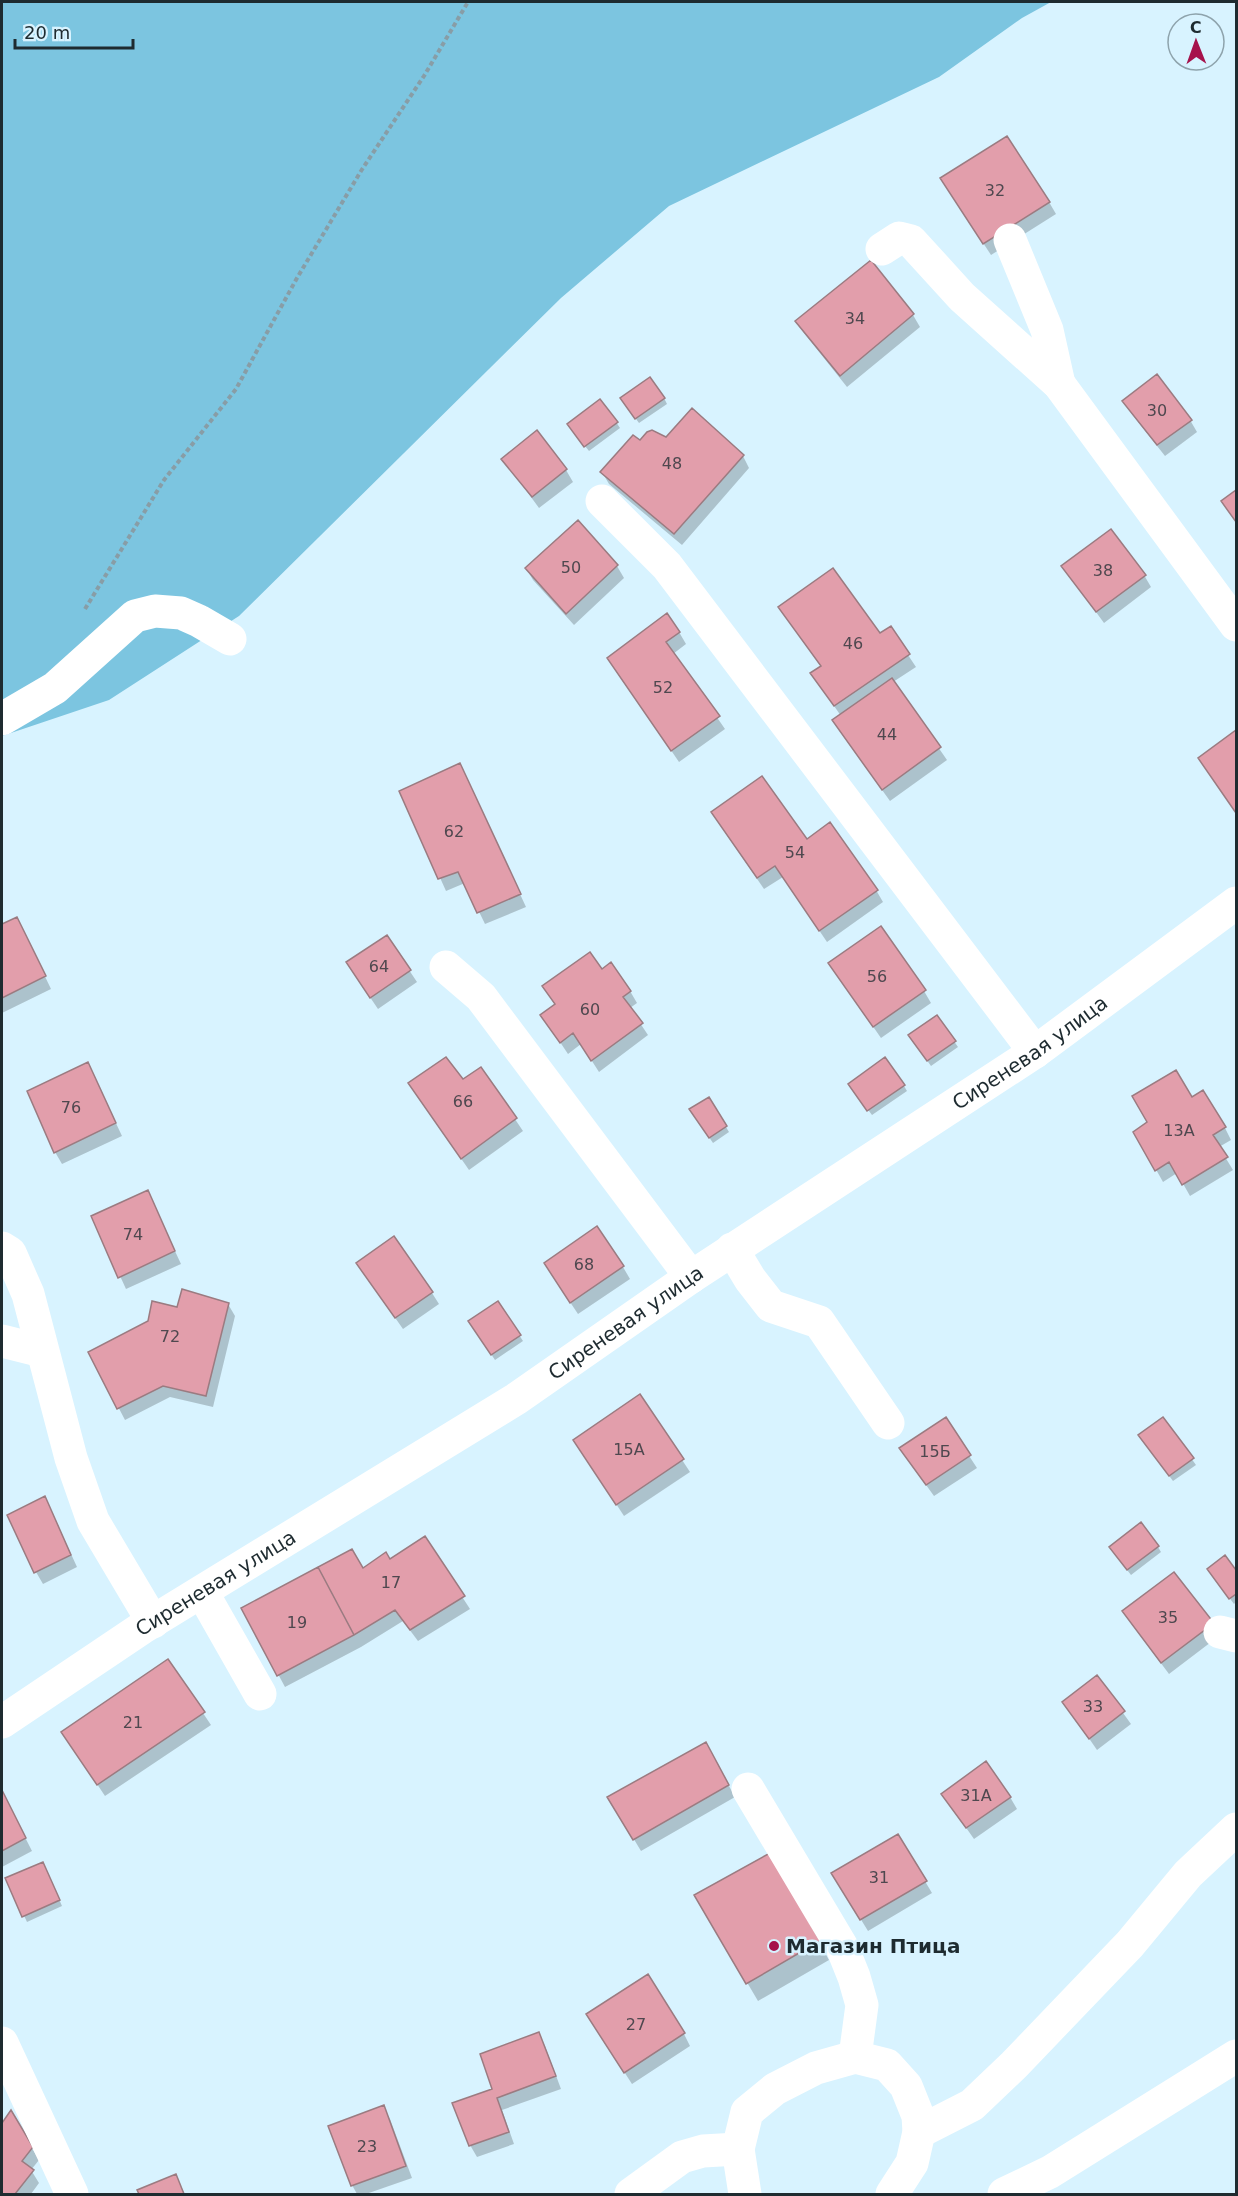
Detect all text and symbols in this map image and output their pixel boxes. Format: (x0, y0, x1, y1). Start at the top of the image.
scale bar (15, 12, 134, 50)
north arrow (1166, 12, 1226, 72)
text: С (1190, 18, 1202, 37)
text: 20 m (24, 22, 70, 43)
house number: 32 (985, 181, 1005, 200)
house number: 34 (845, 309, 865, 328)
house number: 30 (1147, 401, 1167, 420)
house number: 48 (662, 454, 682, 473)
house number: 50 (561, 558, 581, 577)
house number: 38 (1093, 561, 1113, 580)
house number: 46 (843, 634, 863, 653)
house number: 52 (653, 678, 673, 697)
house number: 44 (877, 725, 897, 744)
house number: 62 (444, 822, 464, 841)
house number: 54 (785, 843, 805, 862)
house number: 64 (369, 957, 389, 976)
house number: 56 (867, 967, 887, 986)
street label: Сиреневая улица (948, 990, 1112, 1115)
house number: 60 (580, 1000, 600, 1019)
house number: 66 (453, 1092, 473, 1111)
house number: 76 (61, 1098, 81, 1117)
house number: 13А (1163, 1121, 1195, 1140)
house number: 74 (123, 1225, 143, 1244)
house number: 68 (574, 1255, 594, 1274)
street label: Сиреневая улица (544, 1260, 708, 1385)
house number: 72 (160, 1327, 180, 1346)
house number: 15А (613, 1440, 645, 1459)
house number: 15Б (919, 1442, 951, 1461)
street label: Сиреневая улица (131, 1525, 300, 1641)
house number: 17 (381, 1573, 401, 1592)
house number: 35 (1158, 1608, 1178, 1627)
house number: 19 (287, 1613, 307, 1632)
house number: 33 (1083, 1697, 1103, 1716)
house number: 21 (123, 1713, 143, 1732)
house number: 31А (960, 1786, 992, 1805)
house number: 31 (869, 1868, 889, 1887)
place label: Магазин Птица (786, 1934, 960, 1958)
marker: Магазин Птица (767, 1939, 781, 1953)
house number: 27 (626, 2015, 646, 2034)
house number: 23 (357, 2137, 377, 2156)

